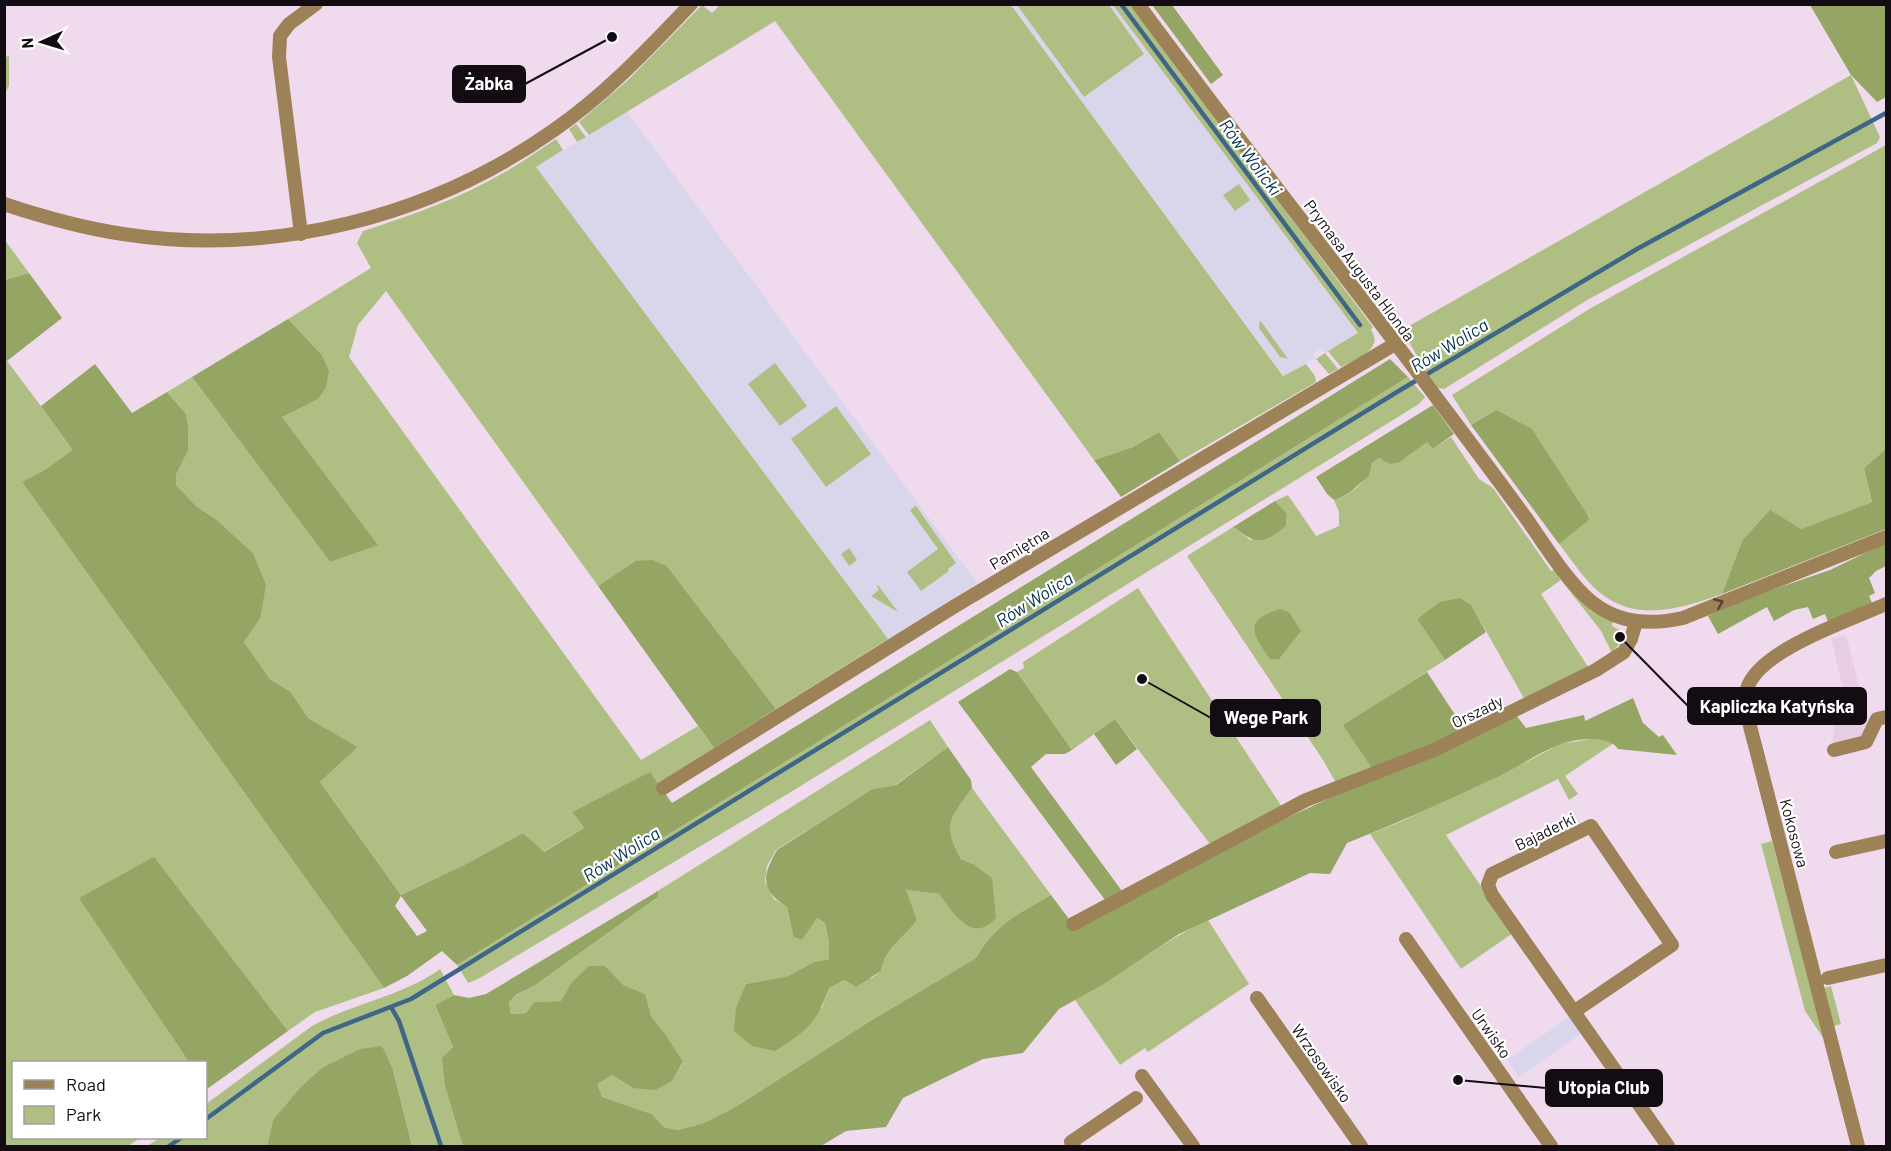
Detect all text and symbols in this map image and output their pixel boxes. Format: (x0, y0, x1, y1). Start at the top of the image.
north arrow (12, 12, 72, 72)
text: N (17, 37, 36, 49)
callout: Żabka (453, 66, 525, 102)
text: Żabka (465, 72, 513, 94)
water label: Rów Wolicki (1215, 114, 1287, 200)
street label: Prymasa Augusta Hlonda (1301, 196, 1419, 344)
water label: Rów Wolica (1406, 313, 1492, 377)
street label: Pamiętna (986, 523, 1052, 573)
water label: Rów Wolica (991, 567, 1077, 631)
one-way arrow (1713, 598, 1724, 610)
callout: Kapliczka Katyńska (1688, 688, 1866, 724)
street label: Orszady (1448, 690, 1506, 732)
text: Kapliczka Katyńska (1700, 695, 1854, 717)
callout: Wege Park (1211, 700, 1320, 736)
text: Wege Park (1224, 706, 1309, 728)
street label: Kokosowa (1777, 797, 1813, 869)
street label: Bajaderki (1511, 808, 1579, 854)
water label: Rów Wolica (578, 822, 664, 886)
street label: Urwisko (1468, 1004, 1516, 1062)
street label: Wrzosowisko (1288, 1020, 1356, 1106)
legend (12, 1061, 207, 1139)
callout: Utopia Club (1546, 1070, 1662, 1106)
text: Road (66, 1073, 106, 1095)
text: Utopia Club (1558, 1076, 1650, 1098)
text: Park (66, 1103, 101, 1125)

